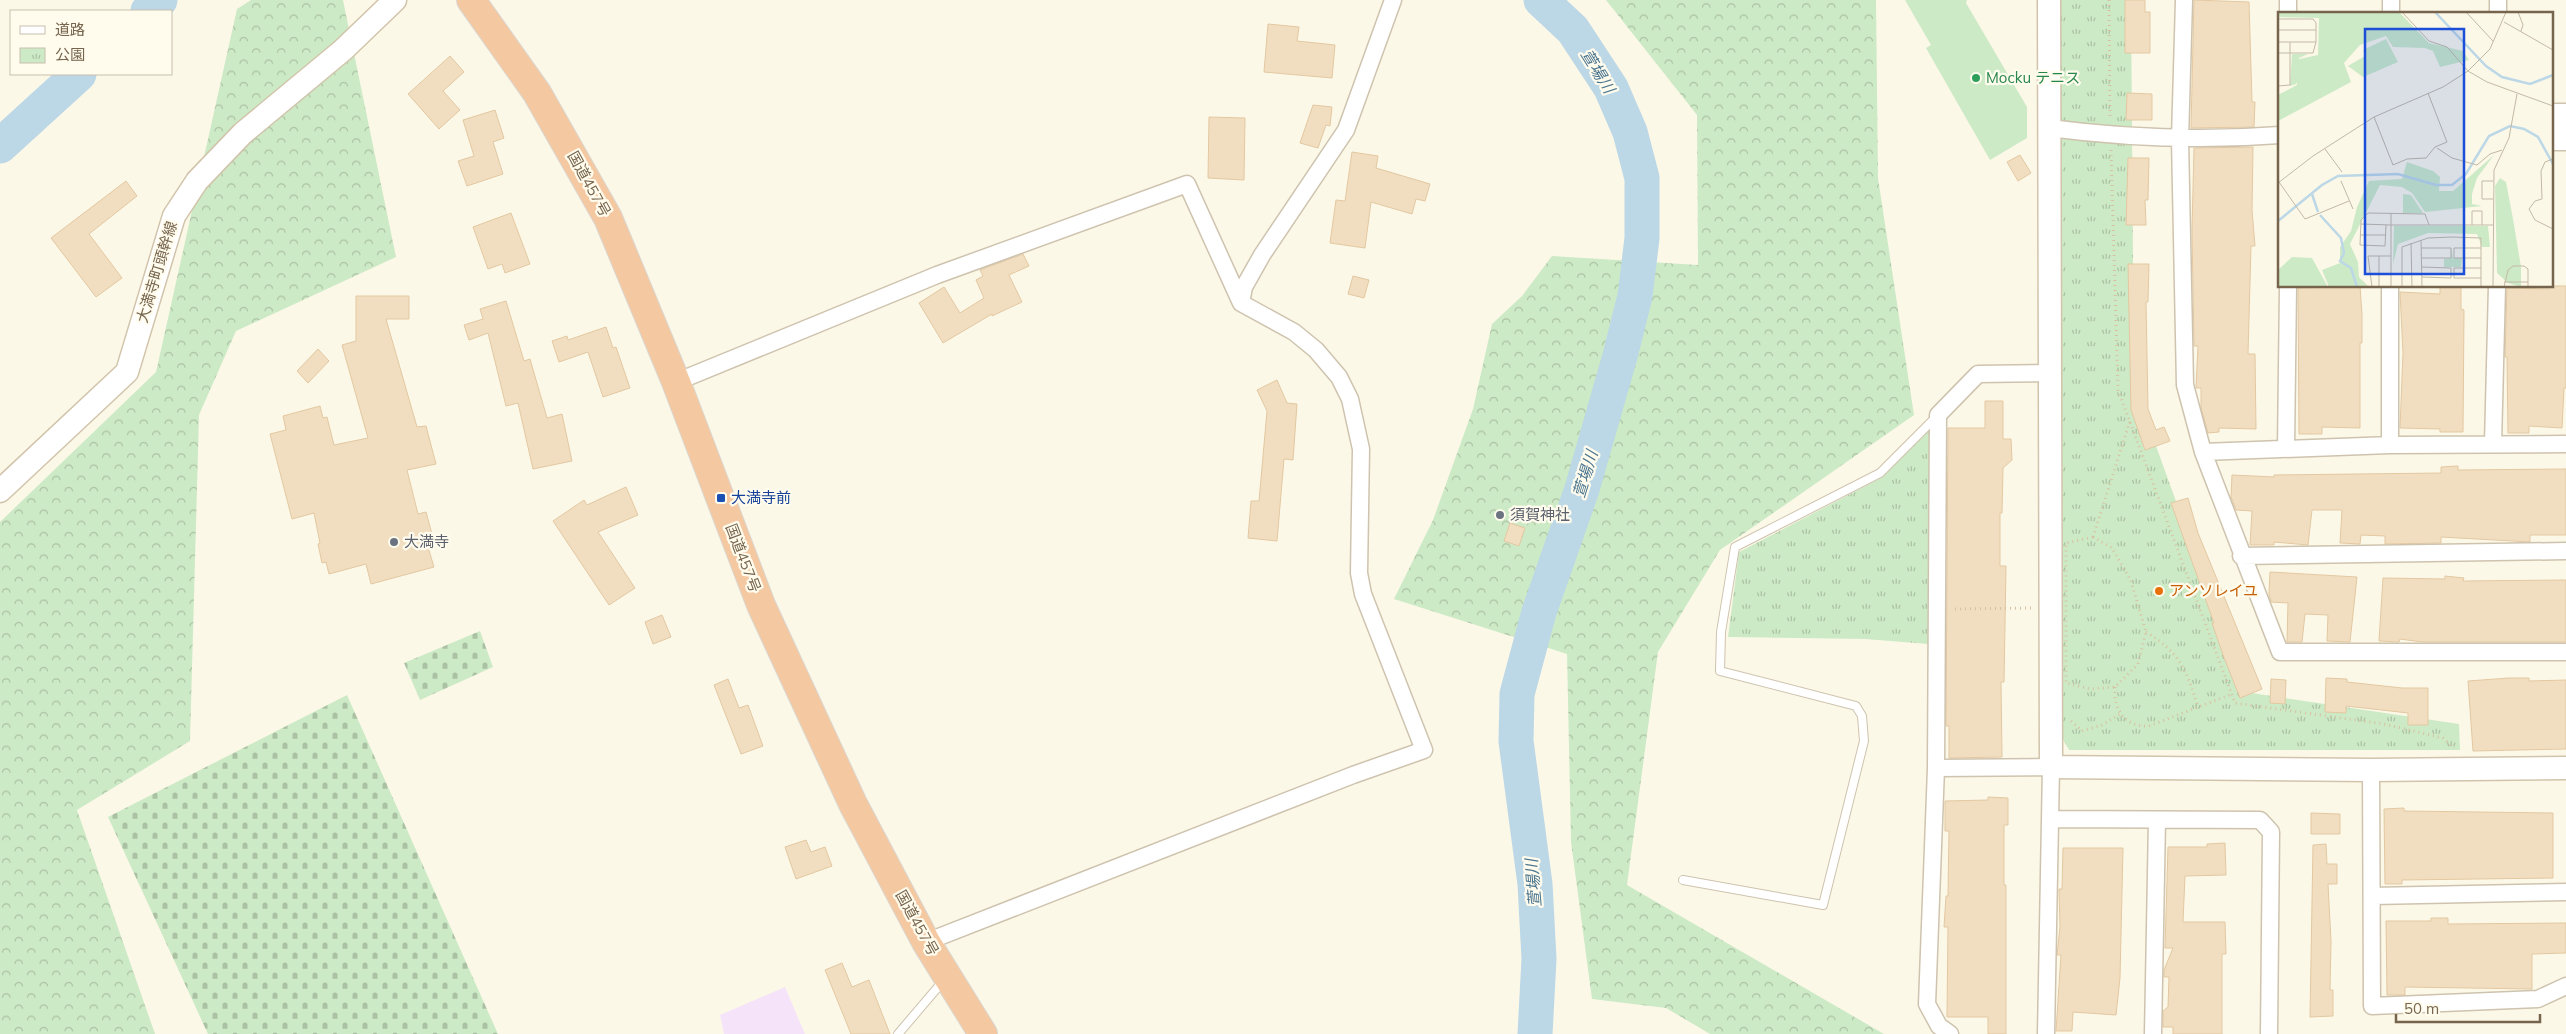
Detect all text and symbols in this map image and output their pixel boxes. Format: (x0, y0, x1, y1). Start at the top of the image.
legend (10, 10, 172, 75)
inset map (2278, 12, 2554, 288)
text: 道路 (55, 20, 85, 39)
text: 公園 (55, 45, 85, 64)
water label: 萱場川 (1577, 45, 1620, 98)
place label: Mocku テニス (1986, 68, 2080, 87)
marker: Mocku テニス (1970, 72, 1982, 84)
street label: 国道457号 (564, 148, 615, 220)
street label: 大満寺町頭幹線 (132, 219, 181, 325)
water label: 萱場川 (1568, 446, 1602, 500)
place label: 大満寺前 (731, 488, 791, 507)
marker: 大満寺前 (715, 492, 727, 504)
place label: 須賀神社 (1510, 505, 1570, 524)
marker: 須賀神社 (1494, 509, 1506, 521)
street label: 国道457号 (722, 521, 765, 595)
place label: 大満寺 (404, 532, 449, 551)
marker: 大満寺 (388, 536, 400, 548)
place label: アンソレイユ (2169, 581, 2258, 600)
marker: アンソレイユ (2153, 585, 2165, 597)
water label: 萱場川 (1521, 856, 1545, 908)
street label: 国道457号 (892, 887, 943, 959)
scale bar (2396, 992, 2540, 1024)
text: 50 m (2404, 999, 2439, 1018)

